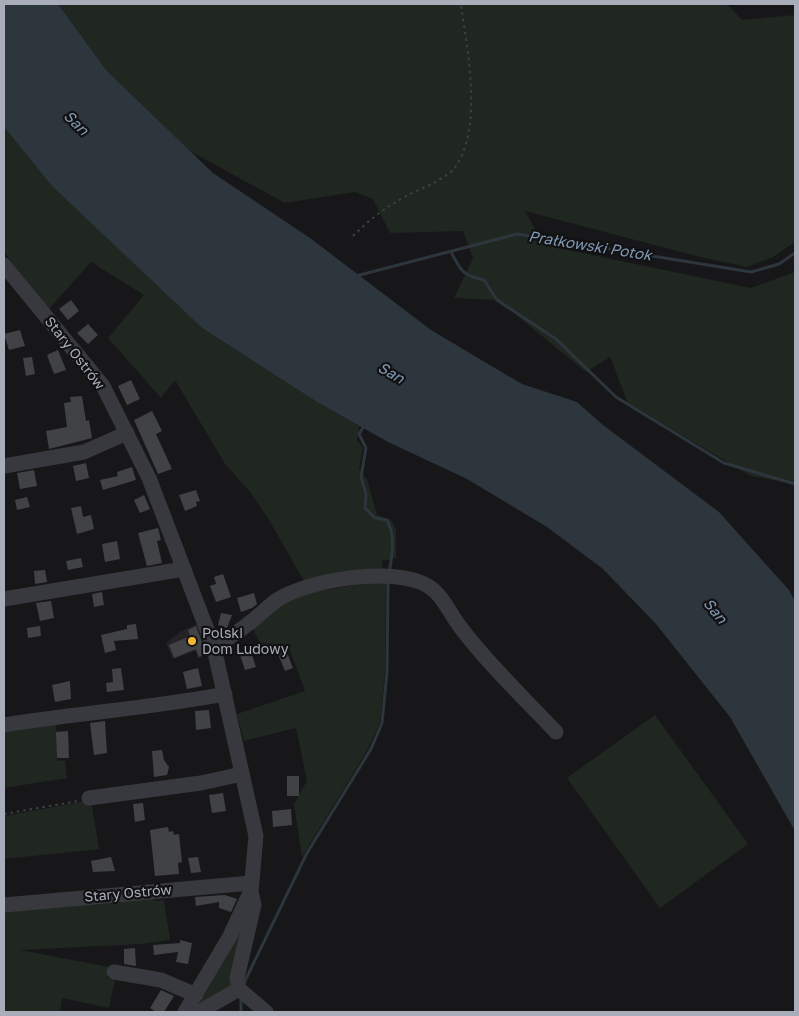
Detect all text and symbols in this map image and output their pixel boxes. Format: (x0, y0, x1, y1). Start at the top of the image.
water label: San (61, 106, 93, 139)
water label: Prałkowski Potok (527, 226, 655, 264)
street label: Stary Ostrów (42, 313, 109, 392)
water label: San (375, 358, 408, 387)
water label: San (700, 594, 732, 627)
place label: Polski Dom Ludowy (202, 624, 289, 657)
marker: Polski Dom Ludowy (186, 635, 198, 647)
street label: Stary Ostrów (84, 880, 172, 905)

